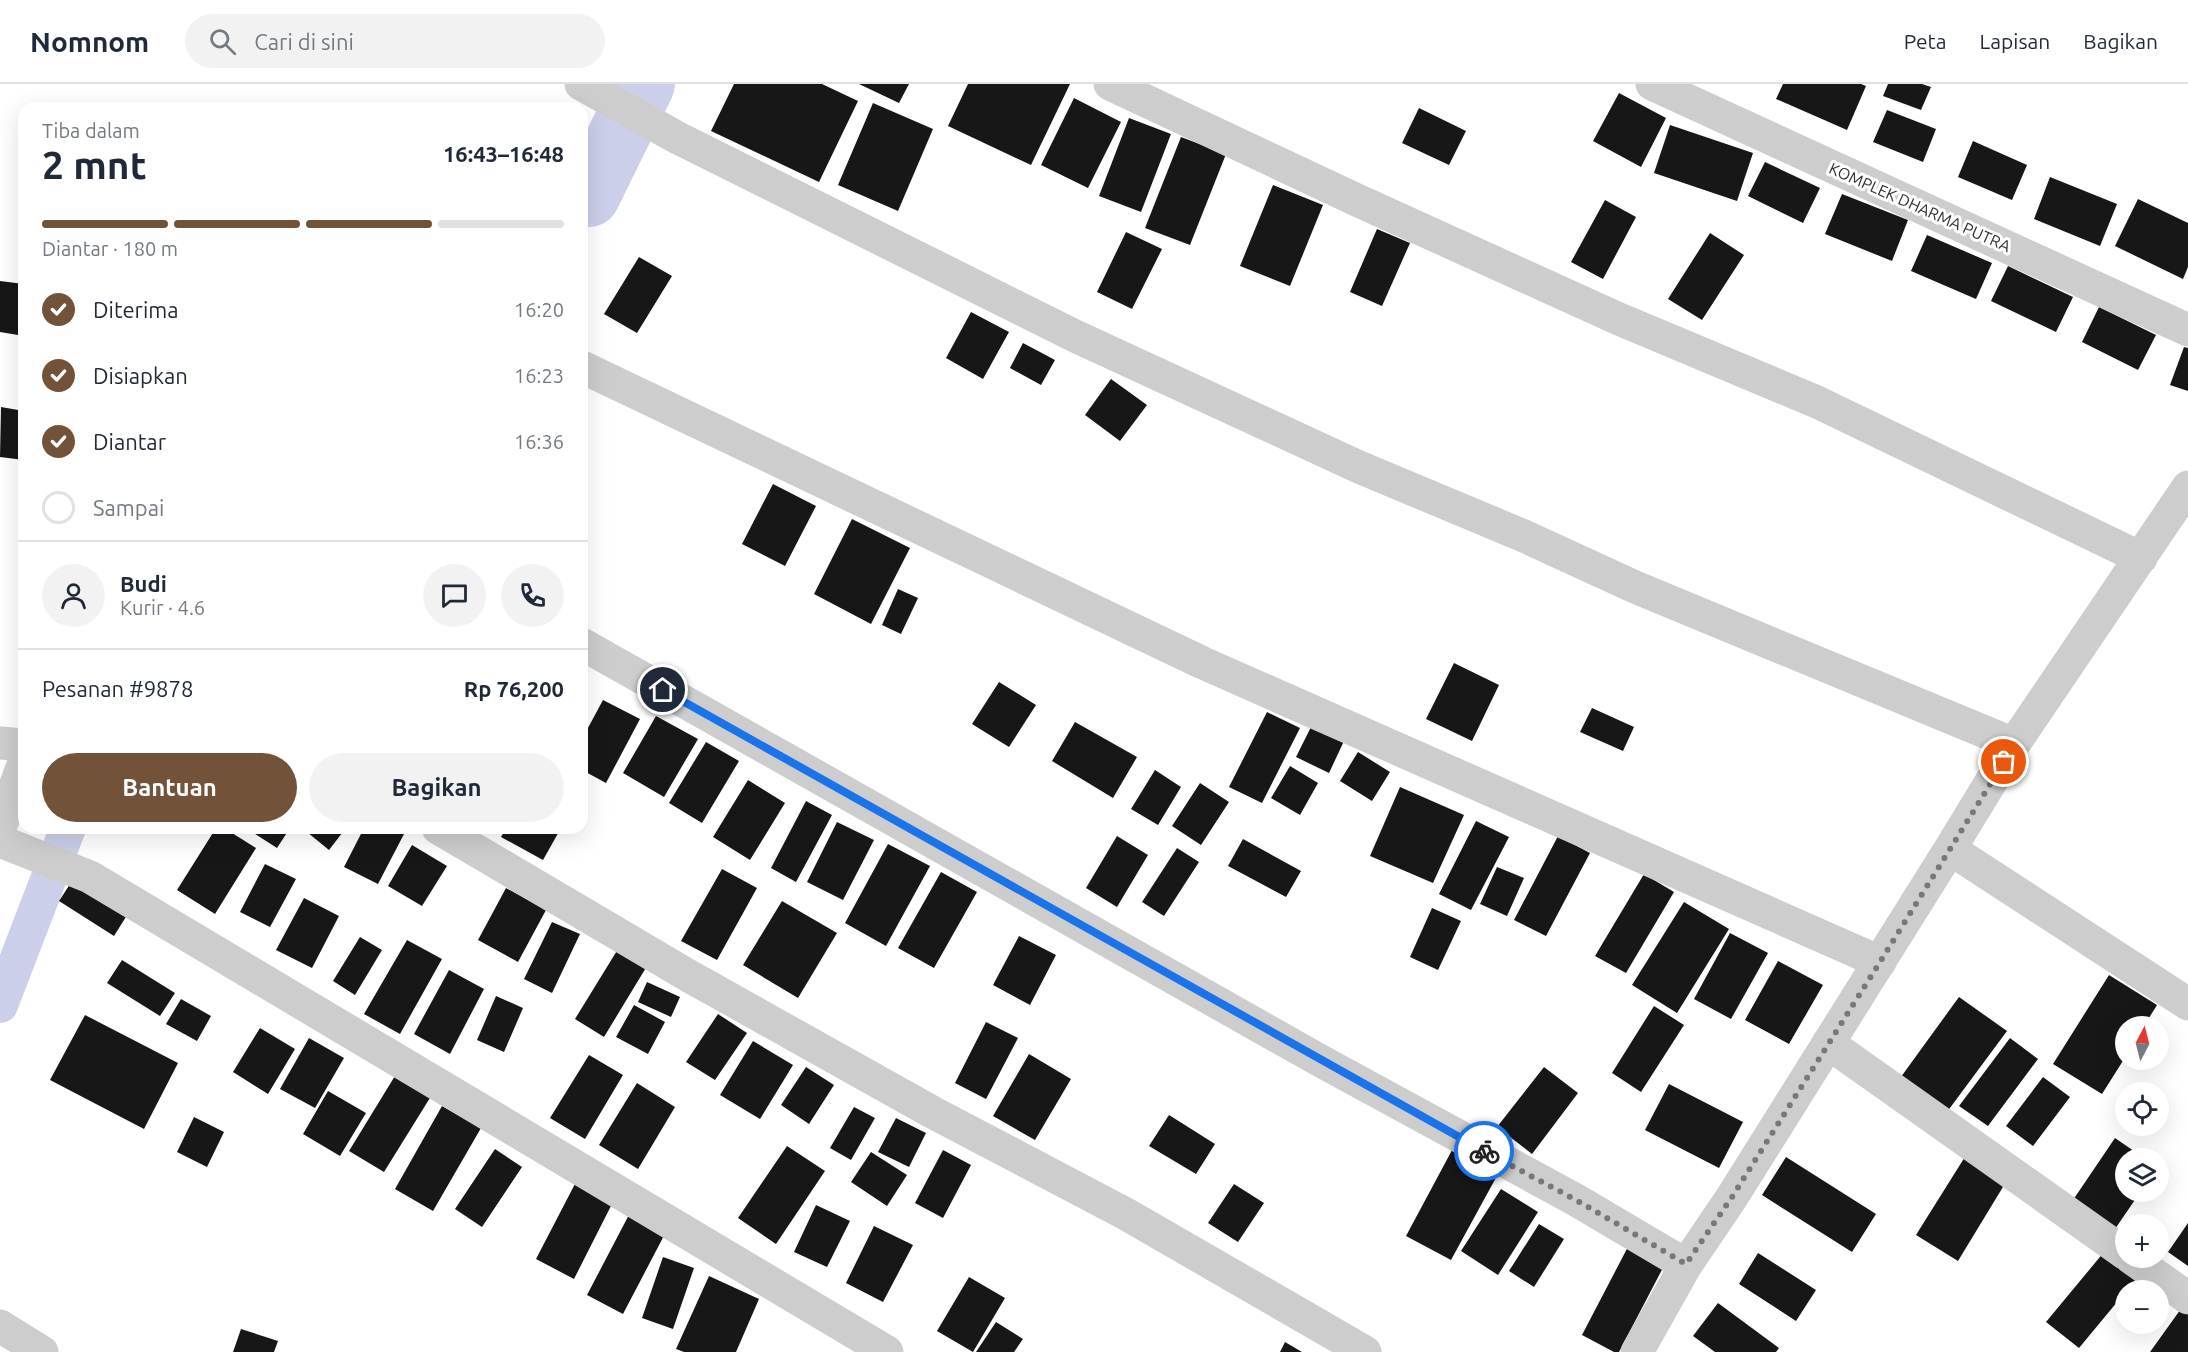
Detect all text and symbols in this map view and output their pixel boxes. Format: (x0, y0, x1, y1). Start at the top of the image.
search box (185, 14, 605, 68)
icon: search (206, 25, 239, 58)
text: Nomnom (30, 26, 149, 57)
text: Cari di sini (254, 29, 354, 54)
text: Peta (1904, 29, 1947, 53)
text: Lapisan (1980, 29, 2050, 53)
text: Bagikan (2083, 29, 2158, 53)
text: Tiba dalam (42, 119, 140, 142)
text: 16:43–16:48 (443, 141, 564, 166)
text: 2 mnt (42, 143, 146, 186)
street label: KOMPLEK DHARMA PUTRA (1826, 159, 2014, 255)
text: Diantar · 180 m (42, 237, 178, 260)
icon: check (42, 293, 75, 326)
text: Diterima (93, 297, 179, 322)
text: 16:20 (514, 298, 564, 321)
icon: check (42, 359, 75, 392)
text: Disiapkan (93, 363, 188, 388)
text: 16:23 (514, 364, 564, 387)
icon: check (42, 425, 75, 458)
text: Diantar (93, 429, 166, 454)
text: 16:36 (514, 430, 564, 453)
text: Sampai (93, 495, 164, 520)
button: person (42, 564, 105, 627)
button: chat (423, 564, 486, 627)
button: phone (501, 564, 564, 627)
text: Budi (120, 571, 167, 596)
text: Kurir · 4.6 (120, 596, 205, 619)
pin (637, 664, 688, 715)
icon: home (646, 673, 679, 706)
text: Pesanan #9878 (42, 676, 193, 701)
text: Rp 76,200 (464, 676, 564, 701)
pin (1978, 736, 2029, 787)
icon: bag (1987, 745, 2020, 778)
button: Bantuan (42, 753, 297, 822)
button: Bagikan (309, 753, 564, 822)
north arrow (2115, 1016, 2169, 1070)
map controls (2115, 1016, 2169, 1334)
button: locate (2115, 1082, 2169, 1136)
courier (1454, 1121, 1514, 1181)
icon: bike (1468, 1135, 1501, 1168)
button: layers (2115, 1148, 2169, 1202)
button: + (2115, 1214, 2169, 1268)
button: − (2115, 1280, 2169, 1334)

